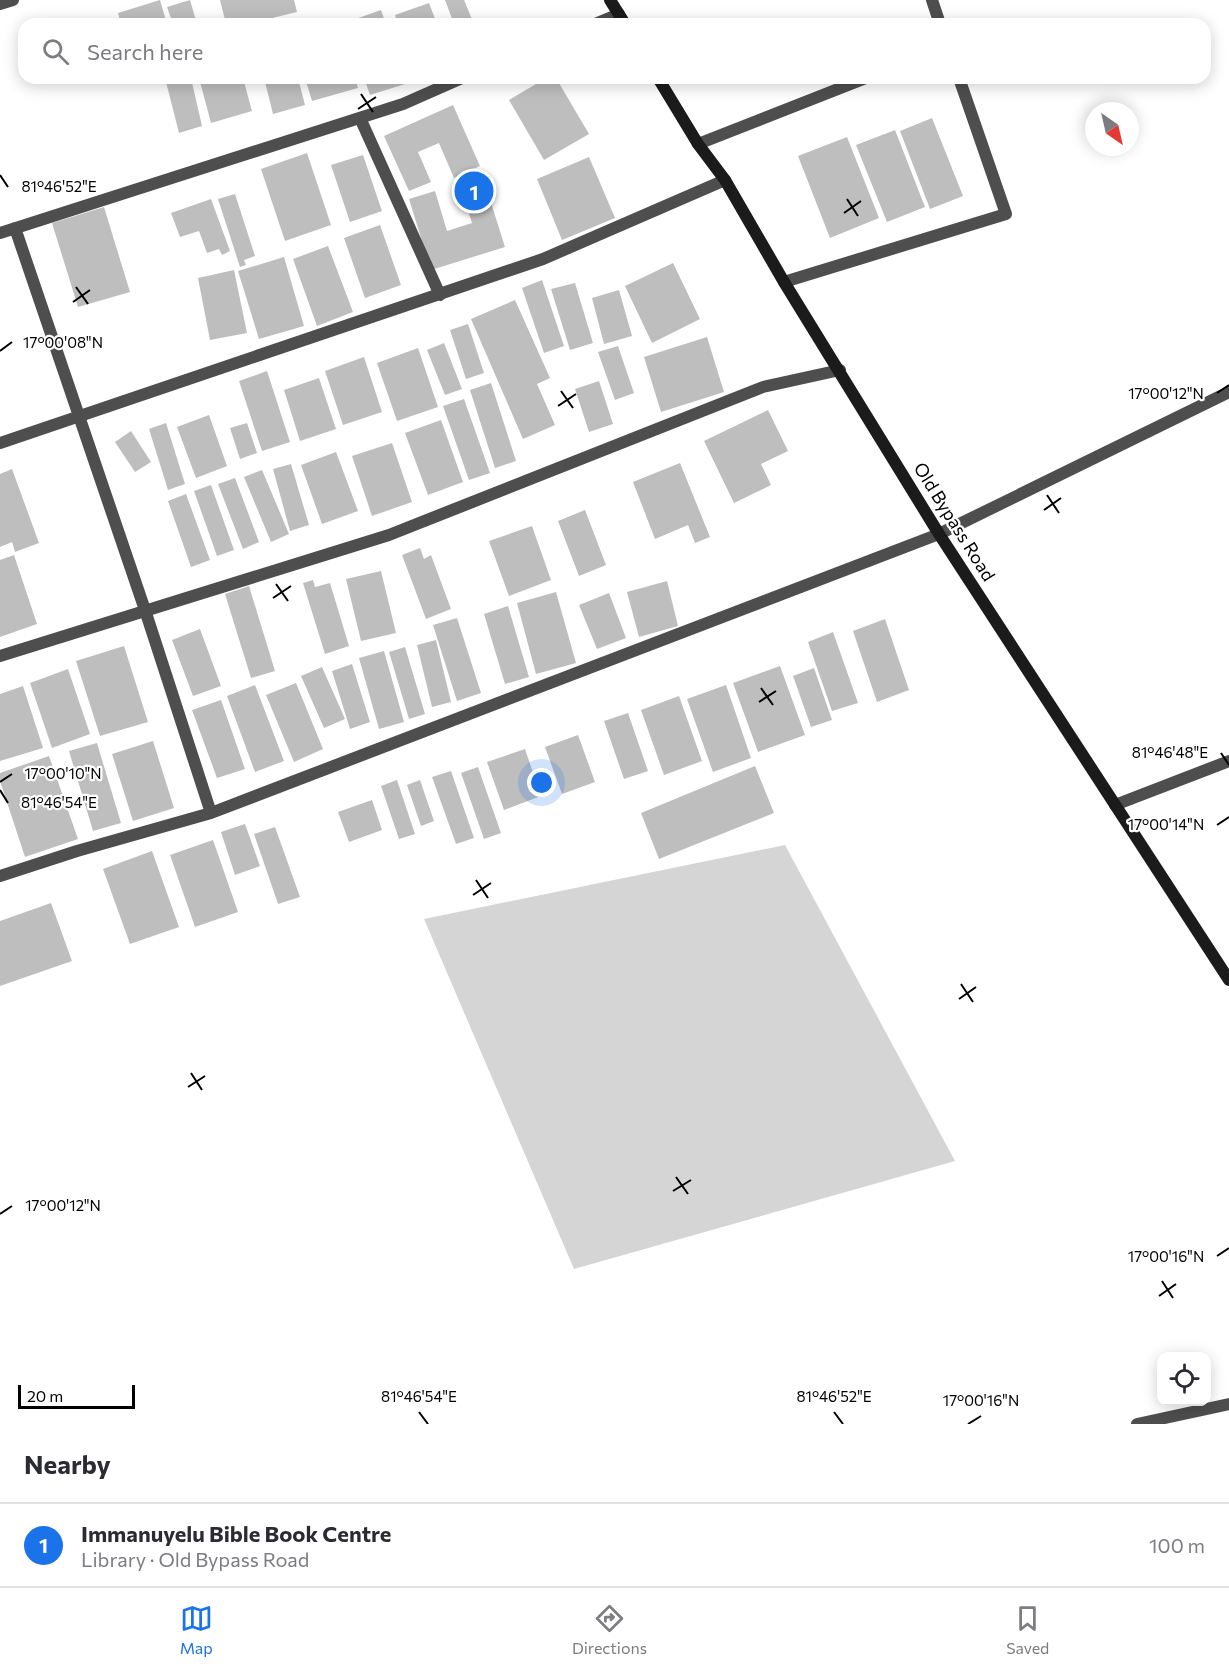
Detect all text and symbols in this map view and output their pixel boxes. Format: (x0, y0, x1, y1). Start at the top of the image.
search box (18, 18, 1211, 84)
icon: search (39, 35, 72, 68)
text: Search here (87, 38, 203, 65)
north arrow (1085, 102, 1139, 156)
pin: 1 (454, 168, 494, 213)
text: 81°46'52"E (21, 177, 97, 195)
text: 17°00'08"N (23, 333, 103, 351)
text: 17°00'12"N (1128, 384, 1204, 402)
street label: Old Bypass Road (910, 458, 1000, 585)
text: 81°46'48"E (1132, 743, 1208, 761)
text: 17°00'10"N (24, 764, 102, 782)
your location (527, 768, 556, 797)
text: 81°46'54"E (21, 793, 97, 811)
text: 17°00'14"N (1128, 815, 1204, 833)
text: 17°00'12"N (25, 1196, 101, 1214)
text: 17°00'16"N (1128, 1247, 1204, 1265)
map controls (1157, 1352, 1211, 1406)
button: locate (1157, 1352, 1211, 1406)
scale bar (18, 1382, 135, 1410)
text: 20 m (27, 1386, 63, 1405)
text: 81°46'54"E (381, 1387, 457, 1405)
text: 81°46'52"E (796, 1387, 872, 1405)
text: 17°00'16"N (943, 1391, 1019, 1409)
text: Nearby (24, 1448, 111, 1479)
text: Immanuyelu Bible Book Centre (81, 1520, 391, 1547)
text: 1 (39, 1533, 48, 1557)
text: 100 m (1149, 1533, 1205, 1557)
text: Library · Old Bypass Road (81, 1547, 309, 1571)
tab: Map (180, 1602, 213, 1657)
tab: Directions (572, 1602, 647, 1657)
tab: Saved (1006, 1602, 1049, 1657)

